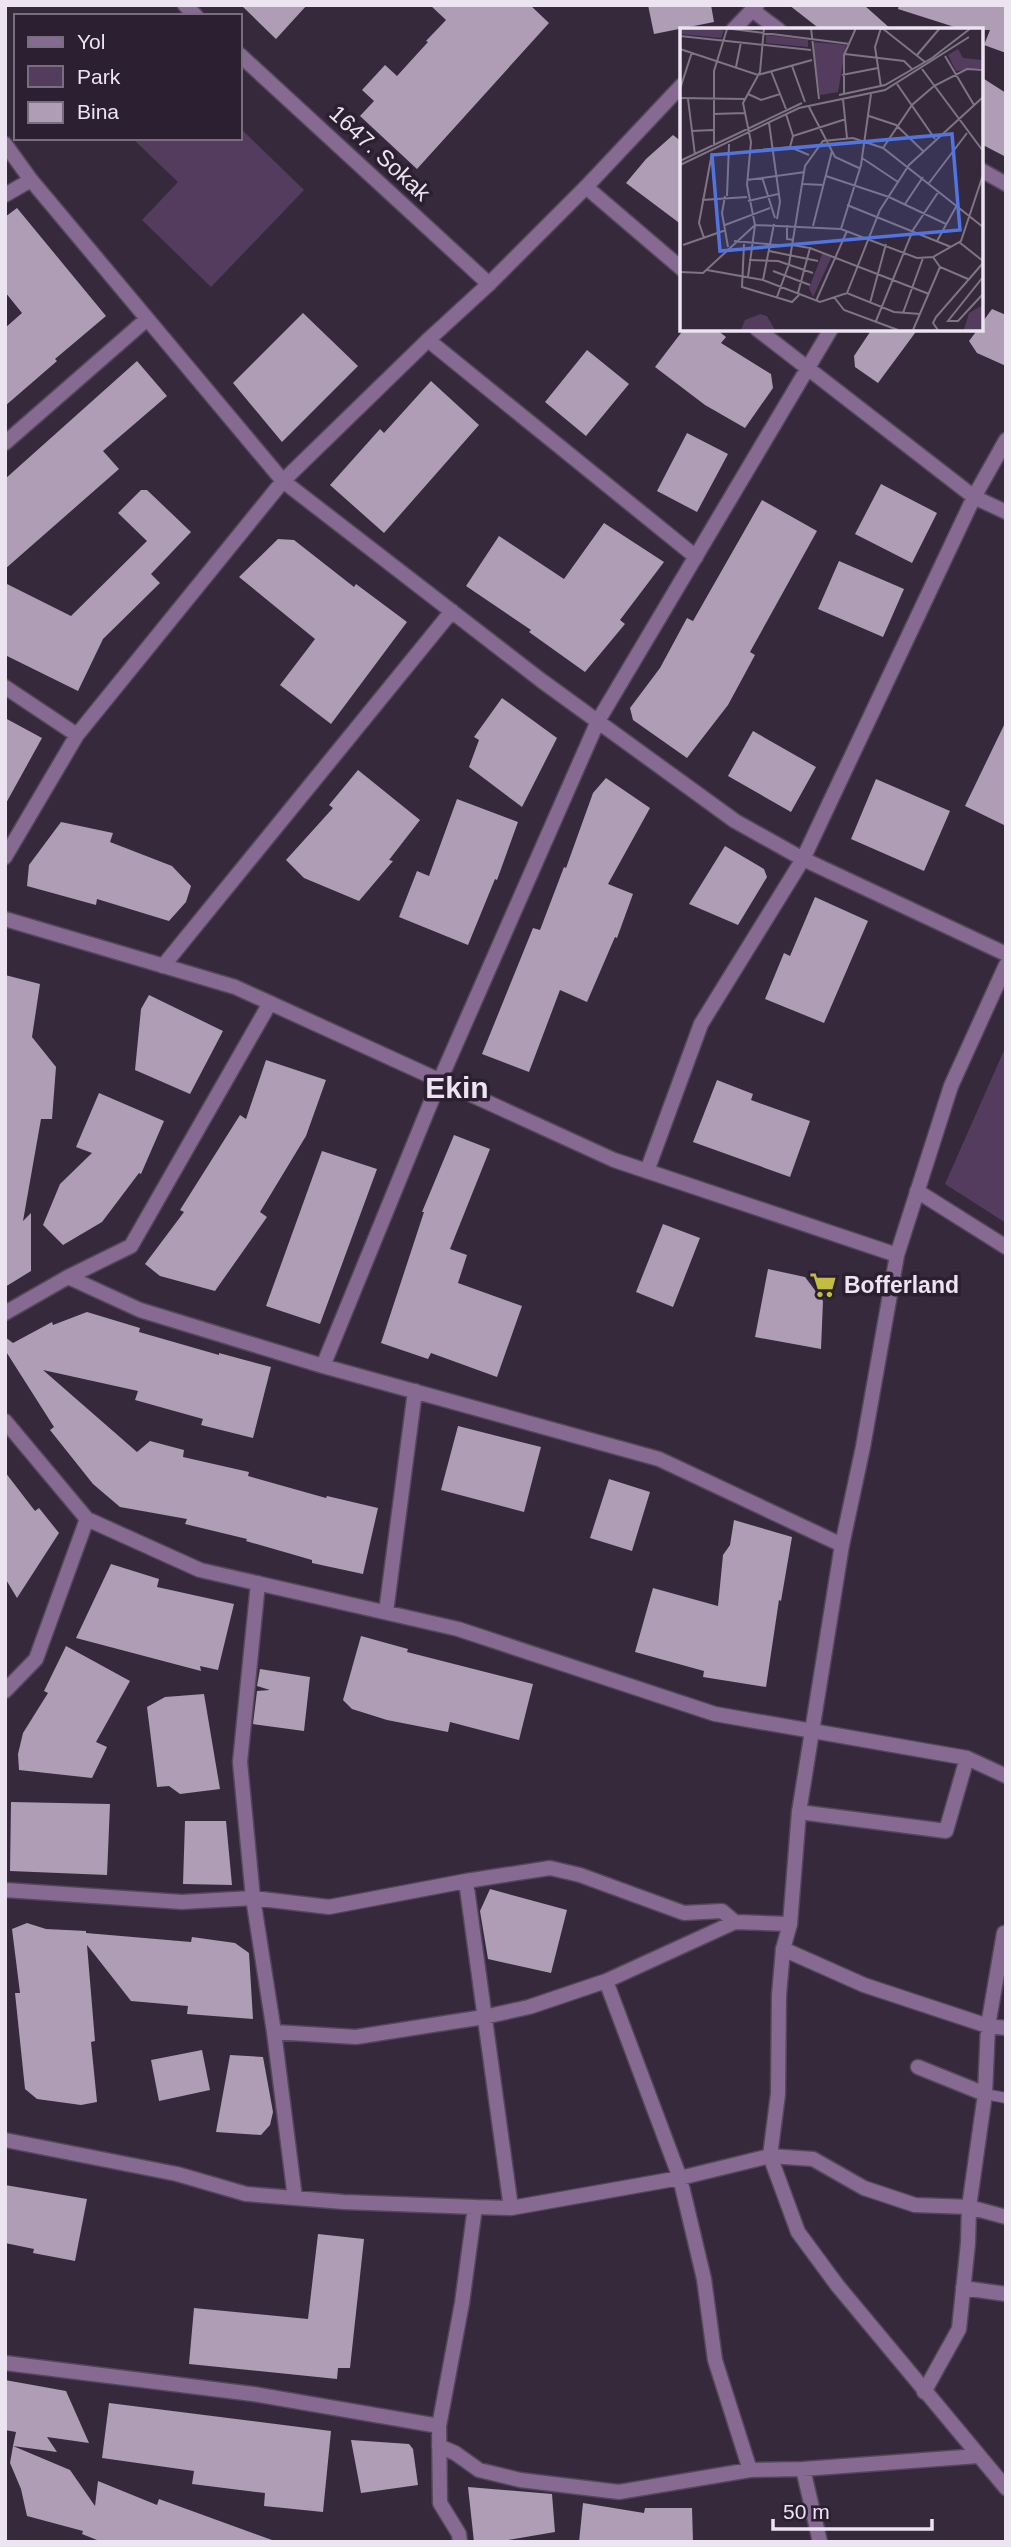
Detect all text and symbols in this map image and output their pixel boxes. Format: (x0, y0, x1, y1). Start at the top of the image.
legend (14, 14, 242, 140)
inset map (680, 28, 983, 331)
text: Yol (77, 30, 105, 53)
text: Park (77, 65, 121, 88)
text: Bina (77, 100, 119, 123)
street label: 1647. Sokak (324, 100, 436, 206)
district label: Ekin (425, 1071, 489, 1104)
supermarket icon: Bofferland (808, 1270, 838, 1300)
place label: Bofferland (844, 1272, 959, 1298)
scale bar (773, 2488, 932, 2532)
text: 50 m (783, 2500, 830, 2523)

